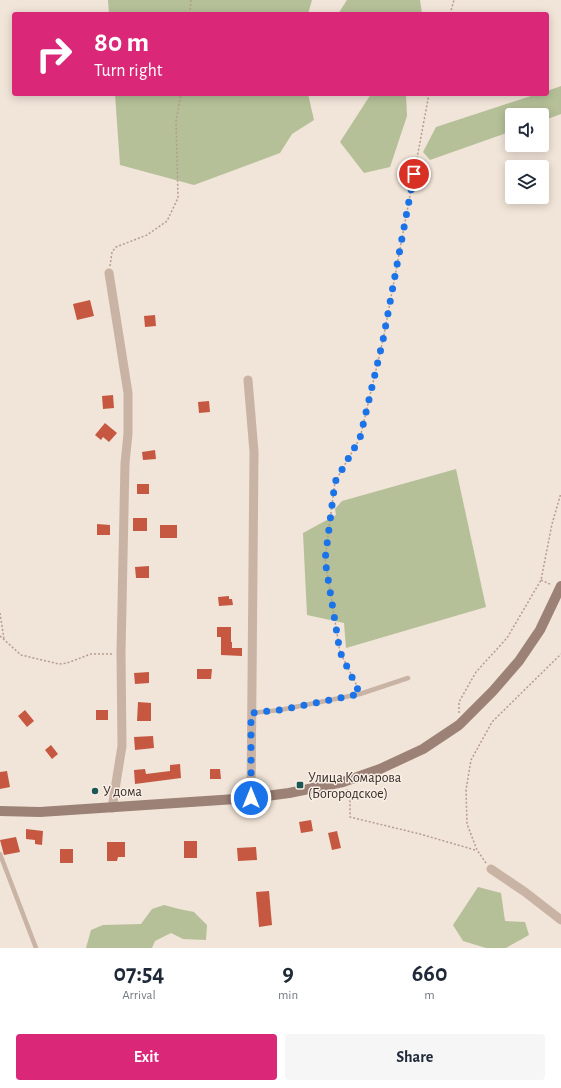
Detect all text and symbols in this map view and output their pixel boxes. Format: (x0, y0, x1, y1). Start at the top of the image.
icon: right (28, 28, 80, 80)
text: 80 m (94, 29, 149, 57)
text: Turn right (94, 62, 163, 80)
map controls (505, 108, 549, 204)
button: sound (505, 108, 549, 152)
pin (397, 157, 431, 191)
button: layers (505, 160, 549, 204)
icon: arrive (403, 163, 425, 185)
place label: Улица Комарова (Богородское) (308, 771, 402, 801)
position arrow (230, 777, 272, 819)
marker: Улица Комарова (Богородское) (295, 780, 305, 790)
place label: У дома (103, 785, 143, 799)
marker: У дома (90, 786, 100, 796)
text: 07:54 (114, 962, 164, 986)
text: 9 (282, 962, 294, 986)
text: 660 (412, 962, 447, 986)
text: Arrival (122, 989, 156, 1002)
text: min (278, 989, 298, 1002)
text: m (424, 989, 435, 1002)
button: Exit (16, 1034, 277, 1080)
button: Share (285, 1034, 545, 1080)

